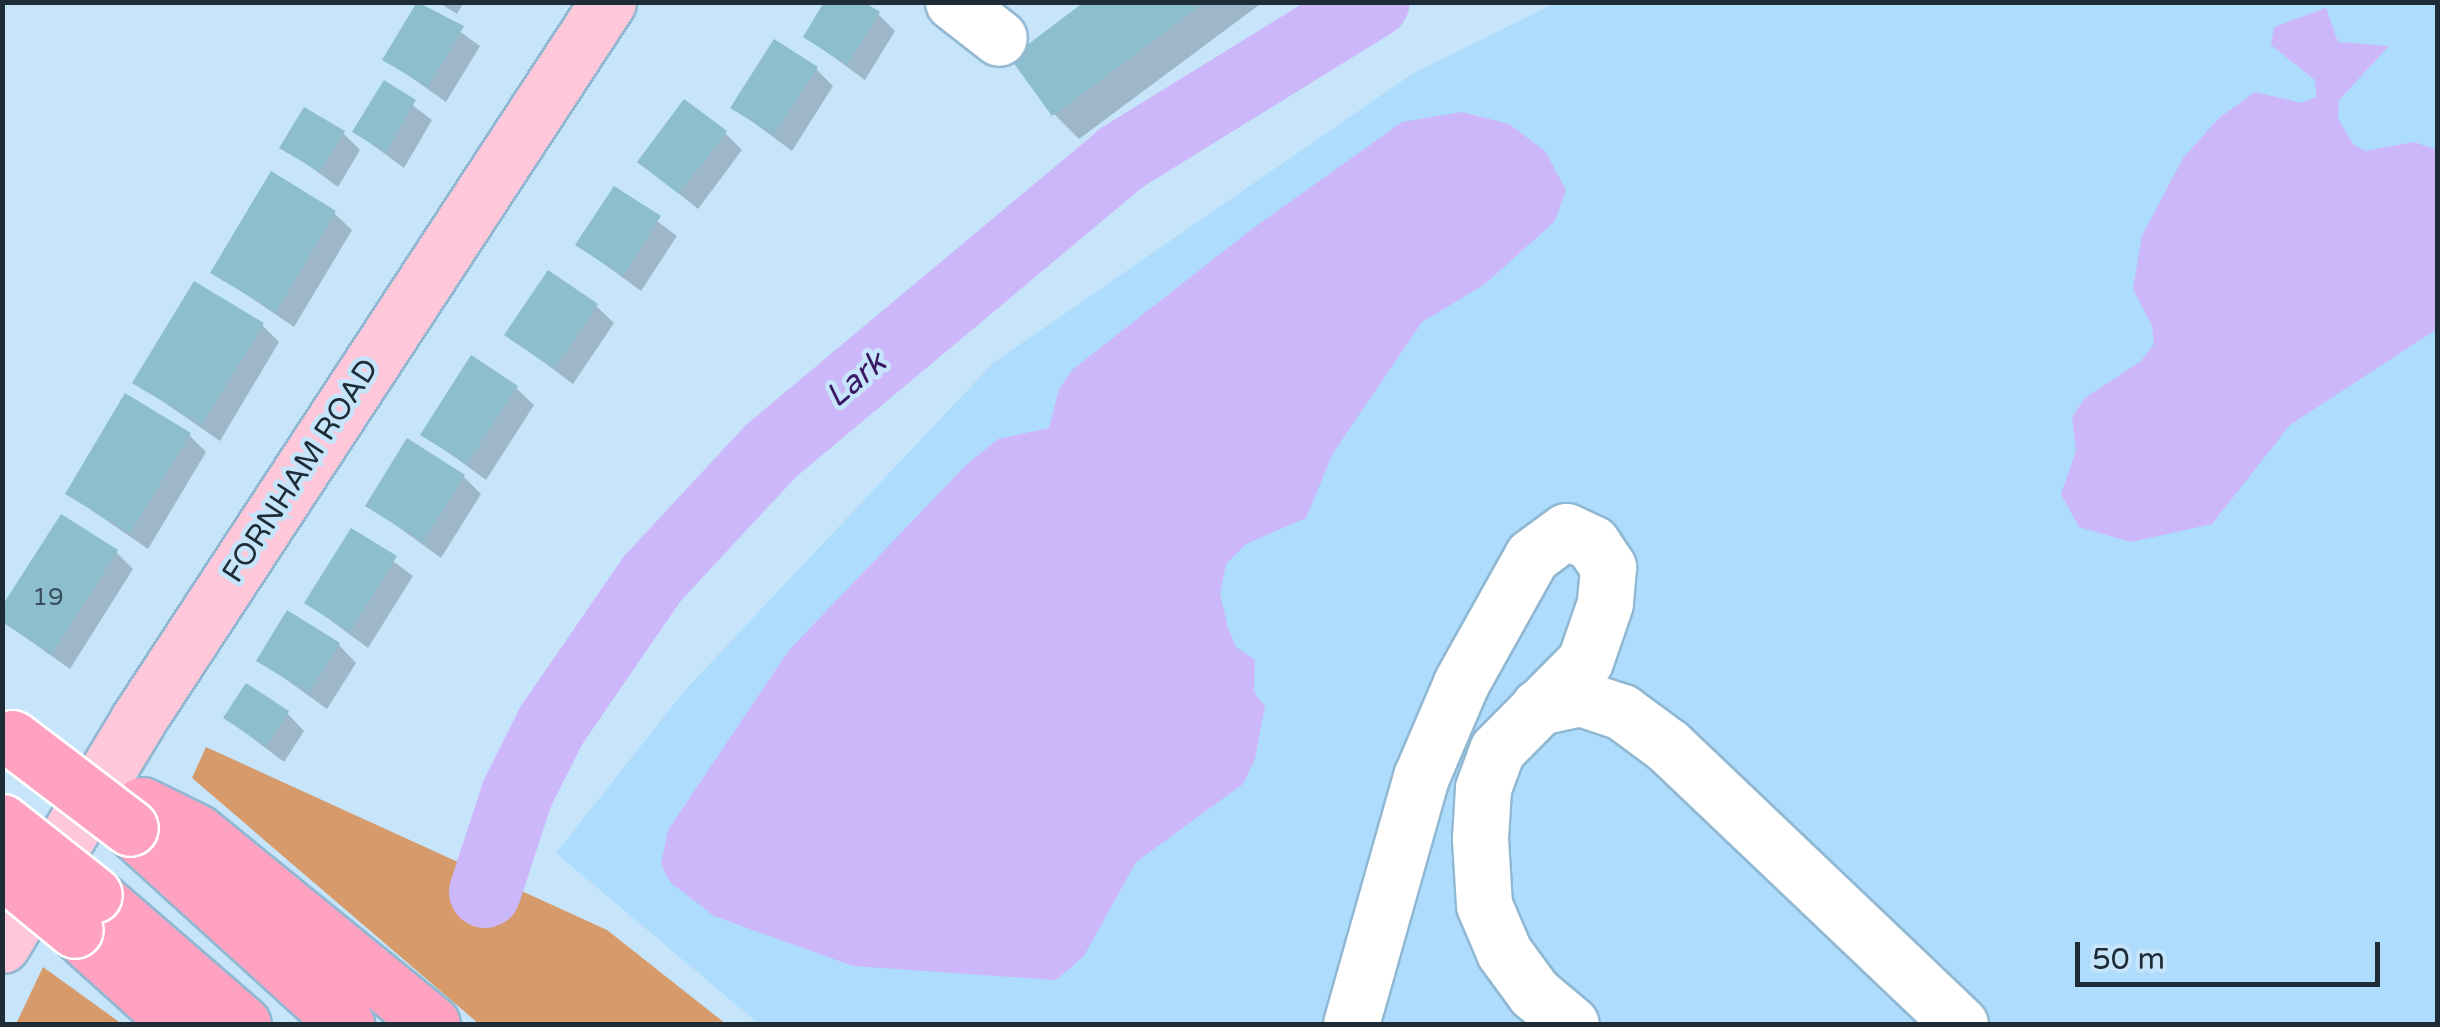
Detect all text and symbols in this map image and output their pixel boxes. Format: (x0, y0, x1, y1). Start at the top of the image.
water label: Lark (818, 344, 894, 416)
street label: FORNHAM ROAD (215, 352, 387, 590)
house number: 19 (32, 582, 64, 612)
scale bar (2080, 922, 2385, 984)
text: 50 m (2092, 941, 2165, 978)

